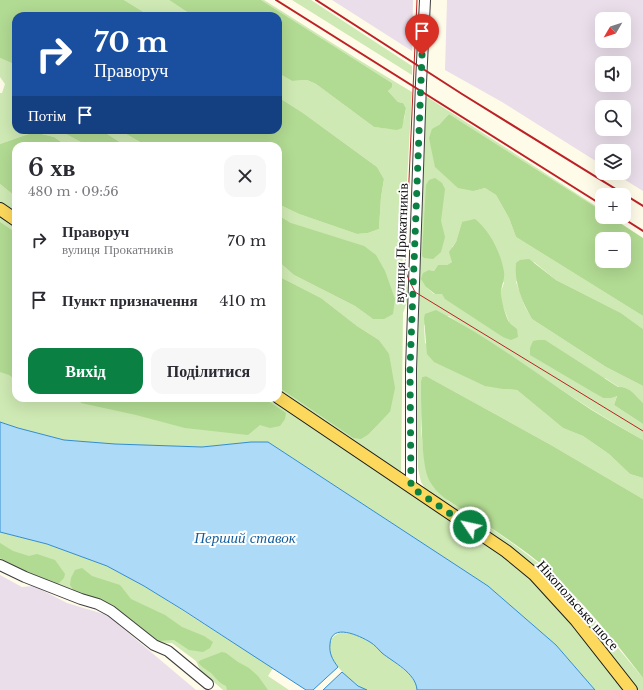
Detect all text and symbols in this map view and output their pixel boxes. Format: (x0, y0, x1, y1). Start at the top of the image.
north arrow (595, 12, 631, 48)
map controls (595, 12, 631, 268)
pin (405, 14, 439, 55)
icon: arrive (411, 20, 433, 42)
text: 70 m (94, 25, 168, 60)
icon: right (28, 28, 80, 80)
button: sound (595, 56, 631, 92)
text: Праворуч (94, 60, 168, 82)
button: search (595, 100, 631, 136)
icon: arrive (74, 104, 96, 126)
text: Потім (28, 106, 66, 125)
button: layers (595, 144, 631, 180)
text: 6 хв (28, 153, 75, 182)
button: close (224, 155, 266, 197)
street label: вулиця Прокатників (390, 182, 412, 303)
text: 480 m · 09:56 (28, 183, 119, 200)
button: + (595, 188, 631, 224)
text: Праворуч (62, 222, 129, 241)
icon: right (28, 229, 50, 251)
text: 70 m (227, 231, 266, 250)
button: − (595, 232, 631, 268)
text: вулиця Прокатників (62, 241, 173, 258)
icon: arrive (28, 289, 50, 311)
text: Пункт призначення (62, 291, 198, 310)
text: 410 m (219, 291, 266, 310)
button: Вихід (28, 348, 143, 394)
button: Поділитися (151, 348, 266, 394)
position arrow (449, 506, 491, 548)
water label: Перший ставок (193, 528, 297, 547)
street label: Нікопольське шосе (533, 556, 623, 654)

